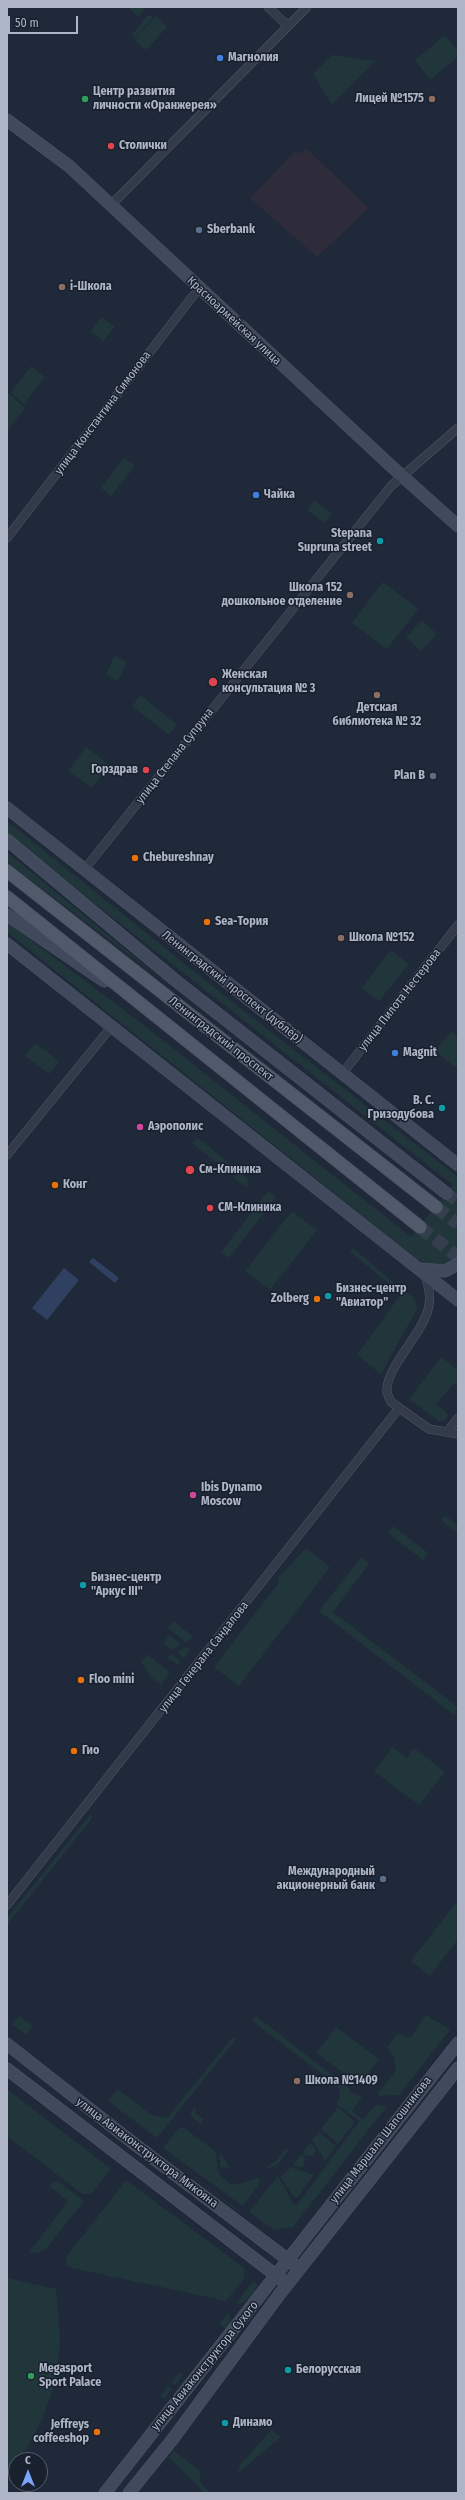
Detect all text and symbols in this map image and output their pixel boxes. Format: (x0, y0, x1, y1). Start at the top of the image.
scale bar (10, 8, 80, 34)
text: 50 m (15, 16, 39, 30)
place label: Магнолия (228, 51, 279, 65)
marker: Магнолия (215, 53, 225, 63)
place label: Центр развития личности «Оранжерея» (93, 85, 217, 113)
place label: Лицей №1575 (355, 92, 424, 106)
marker: Центр развития личности «Оранжерея» (80, 94, 90, 104)
marker: Лицей №1575 (427, 94, 437, 104)
place label: Столички (119, 139, 167, 153)
marker: Столички (106, 141, 116, 151)
place label: Sberbank (207, 223, 255, 237)
marker: Sberbank (194, 225, 204, 235)
street label: Красноармейская улица (184, 274, 284, 368)
place label: i-Школа (70, 280, 112, 294)
marker: i-Школа (57, 282, 67, 292)
street label: улица Константина Симонова (52, 349, 154, 477)
place label: Чайка (264, 488, 295, 502)
marker: Чайка (251, 490, 261, 500)
place label: Stepana Supruna street (298, 527, 372, 555)
marker: Stepana Supruna street (375, 536, 385, 546)
place label: Школа 152 дошкольное отделение (222, 581, 342, 609)
marker: Школа 152 дошкольное отделение (345, 590, 355, 600)
place label: Женская консультация № 3 (222, 668, 315, 696)
marker: Женская консультация № 3 (207, 676, 219, 688)
marker: Детская библиотека № 32 (372, 690, 382, 700)
place label: Детская библиотека № 32 (333, 701, 421, 729)
street label: улица Степана Супруна (133, 705, 217, 807)
place label: Горздрав (91, 763, 138, 777)
marker: Горздрав (141, 765, 151, 775)
place label: Plan B (394, 769, 425, 783)
marker: Plan B (428, 771, 438, 781)
place label: Chebureshnay (143, 851, 214, 865)
marker: Chebureshnay (130, 853, 140, 863)
place label: Sea-Тория (215, 915, 268, 929)
marker: Sea-Тория (202, 917, 212, 927)
street label: Ленинградский проспект (дублёр) (159, 928, 305, 1046)
place label: Школа №152 (349, 931, 414, 945)
marker: Школа №152 (336, 933, 346, 943)
street label: улица Пилота Нестерова (356, 946, 444, 1054)
street label: Ленинградский проспект (166, 994, 276, 1084)
place label: Magnit (403, 1046, 437, 1060)
marker: Magnit (390, 1048, 400, 1058)
place label: В. С. Гризодубова (367, 1094, 434, 1122)
marker: В. С. Гризодубова (437, 1103, 447, 1113)
place label: Аэрополис (148, 1120, 203, 1134)
marker: Аэрополис (135, 1122, 145, 1132)
place label: См-Клиника (199, 1163, 261, 1177)
marker: См-Клиника (184, 1164, 196, 1176)
place label: Конг (63, 1178, 87, 1192)
marker: Конг (50, 1180, 60, 1190)
place label: СМ-Клиника (218, 1201, 281, 1215)
marker: СМ-Клиника (205, 1203, 215, 1213)
place label: Бизнес-центр "Авиатор" (336, 1282, 407, 1310)
marker: Бизнес-центр "Авиатор" (323, 1291, 333, 1301)
place label: Zolberg (271, 1292, 309, 1306)
marker: Zolberg (312, 1294, 322, 1304)
place label: Ibis Dynamo Moscow (201, 1481, 262, 1509)
marker: Ibis Dynamo Moscow (188, 1490, 198, 1500)
place label: Бизнес-центр "Аркус III" (91, 1571, 162, 1599)
marker: Бизнес-центр "Аркус III" (78, 1580, 88, 1590)
street label: улица Генерала Сандалова (156, 1599, 252, 1715)
place label: Floo mini (89, 1673, 134, 1687)
marker: Floo mini (76, 1675, 86, 1685)
place label: Гио (82, 1744, 99, 1758)
marker: Гио (69, 1746, 79, 1756)
place label: Международный акционерный банк (277, 1865, 375, 1893)
marker: Международный акционерный банк (378, 1874, 388, 1884)
place label: Школа №1409 (305, 2074, 378, 2088)
street label: улица Маршала Шапошникова (327, 2074, 435, 2206)
marker: Школа №1409 (292, 2076, 302, 2086)
street label: улица Авиаконструктора Микояна (73, 2095, 221, 2211)
street label: улица Авиаконструктора Сухого (148, 2299, 262, 2433)
place label: Megasport Sport Palace (39, 2362, 101, 2390)
place label: Белорусская (296, 2363, 361, 2377)
marker: Белорусская (283, 2365, 293, 2375)
marker: Megasport Sport Palace (26, 2371, 36, 2381)
place label: Динамо (233, 2416, 273, 2430)
place label: Jeffreys coffeeshop (33, 2418, 89, 2446)
marker: Динамо (220, 2418, 230, 2428)
marker: Jeffreys coffeeshop (92, 2427, 102, 2437)
north arrow (8, 2452, 48, 2492)
text: С (25, 2454, 31, 2467)

